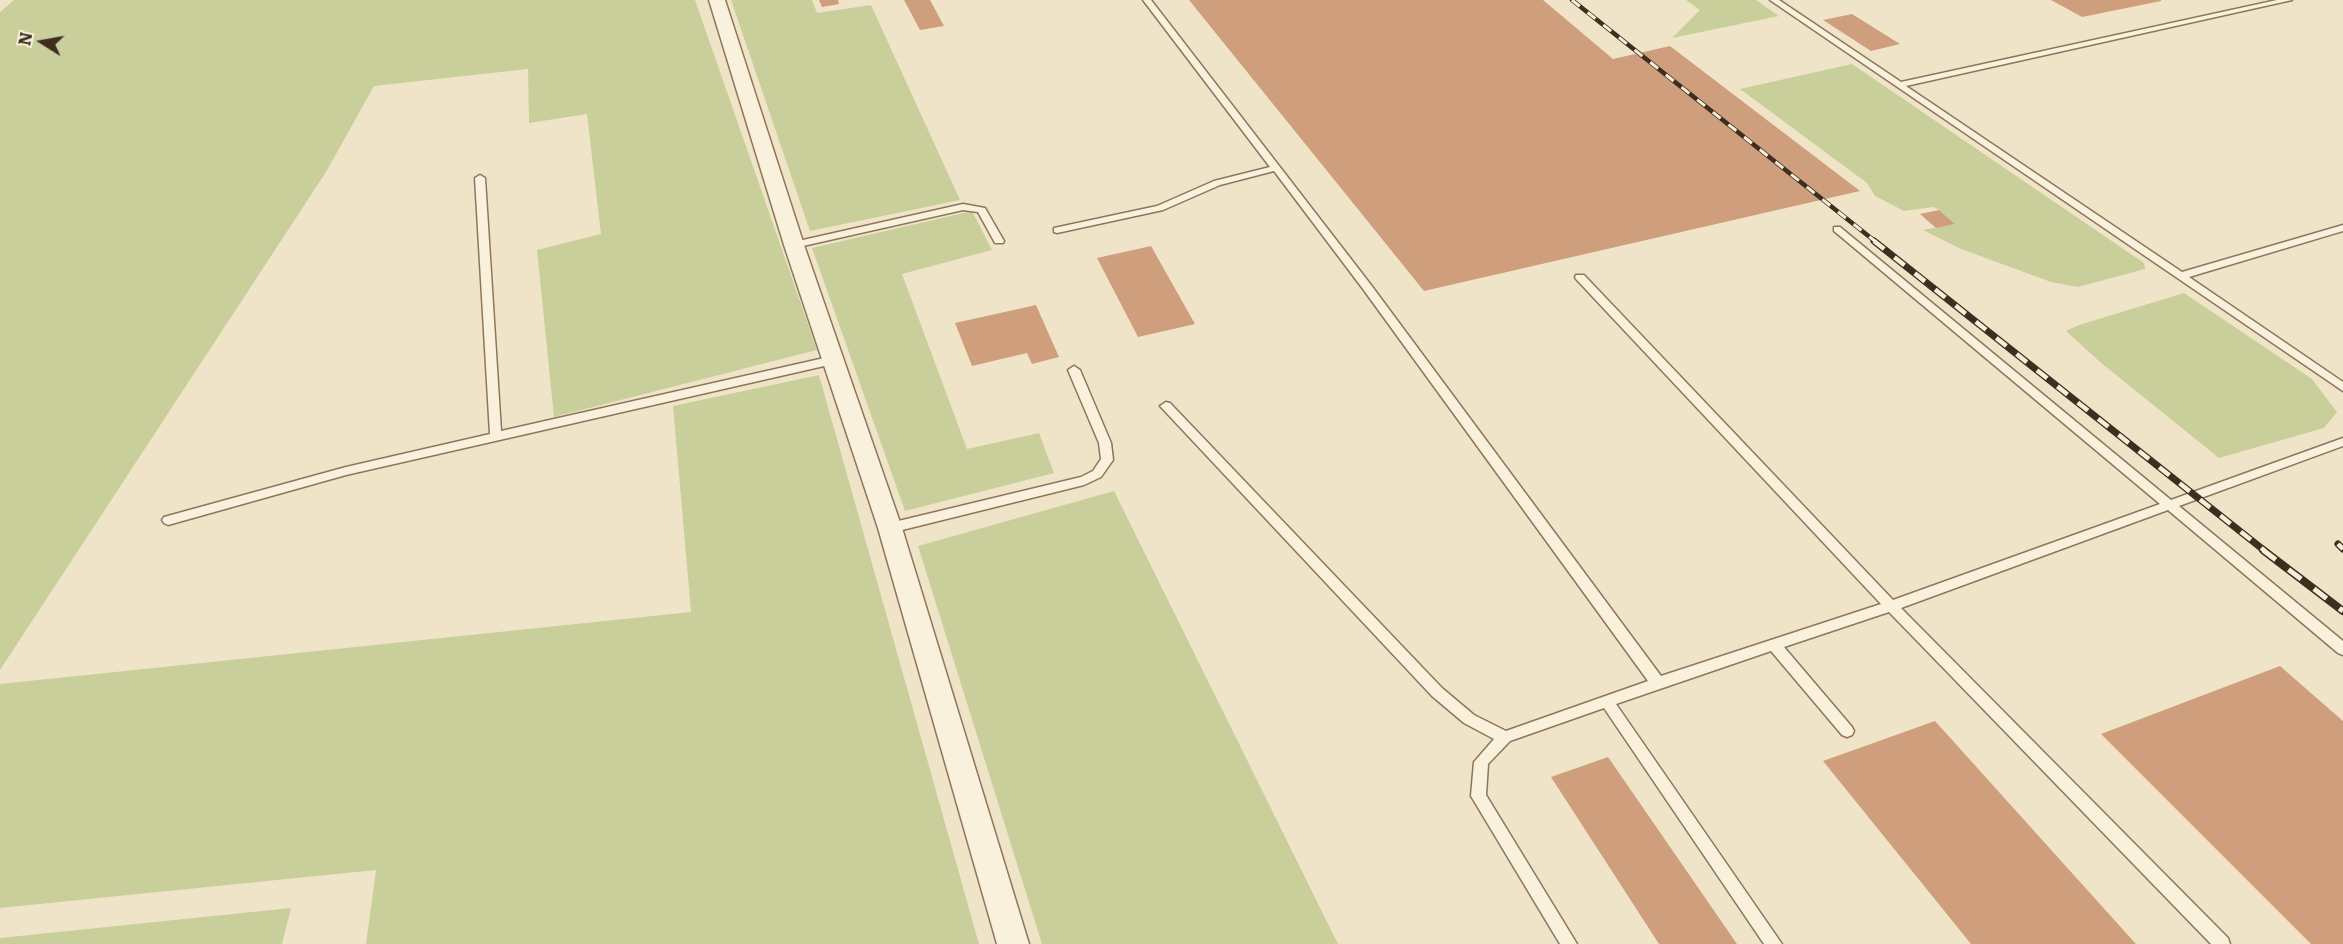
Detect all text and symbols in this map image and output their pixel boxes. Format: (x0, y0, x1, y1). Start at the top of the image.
north arrow (12, 12, 72, 72)
text: N (11, 30, 37, 47)

